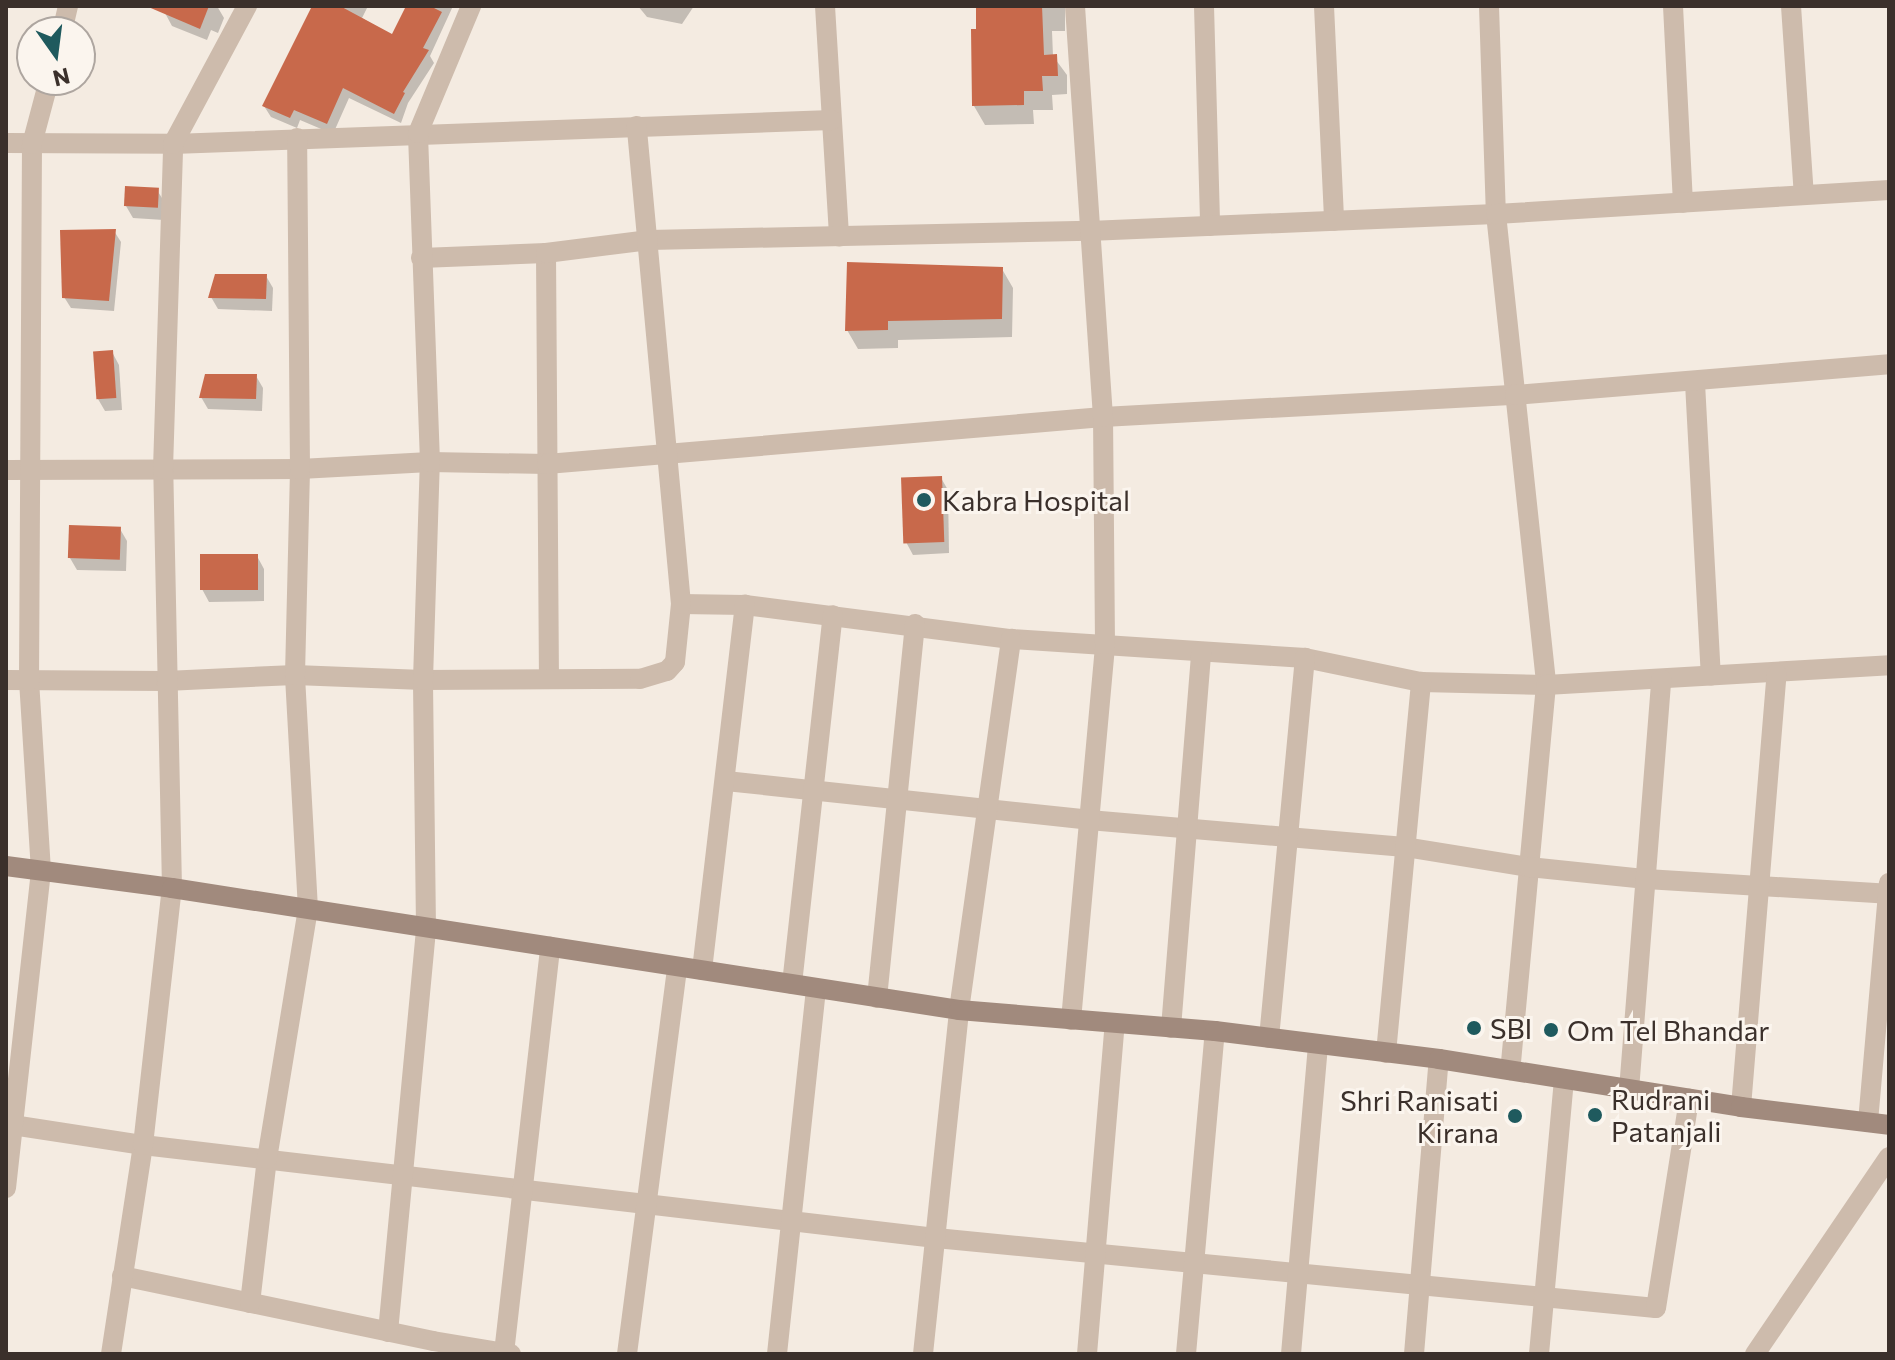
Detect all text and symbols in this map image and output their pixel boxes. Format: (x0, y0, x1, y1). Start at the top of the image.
north arrow (16, 16, 96, 96)
text: N (50, 63, 73, 93)
place label: Kabra Hospital (942, 483, 1130, 517)
marker: Kabra Hospital (913, 489, 935, 511)
place label: SBI (1490, 1011, 1532, 1045)
place label: Om Tel Bhandar (1567, 1013, 1770, 1047)
marker: SBI (1465, 1019, 1483, 1037)
marker: Om Tel Bhandar (1542, 1021, 1560, 1039)
place label: Rudrani Patanjali (1611, 1082, 1721, 1148)
place label: Shri Ranisati Kirana (1340, 1083, 1499, 1149)
marker: Rudrani Patanjali (1586, 1106, 1604, 1124)
marker: Shri Ranisati Kirana (1506, 1107, 1524, 1125)

